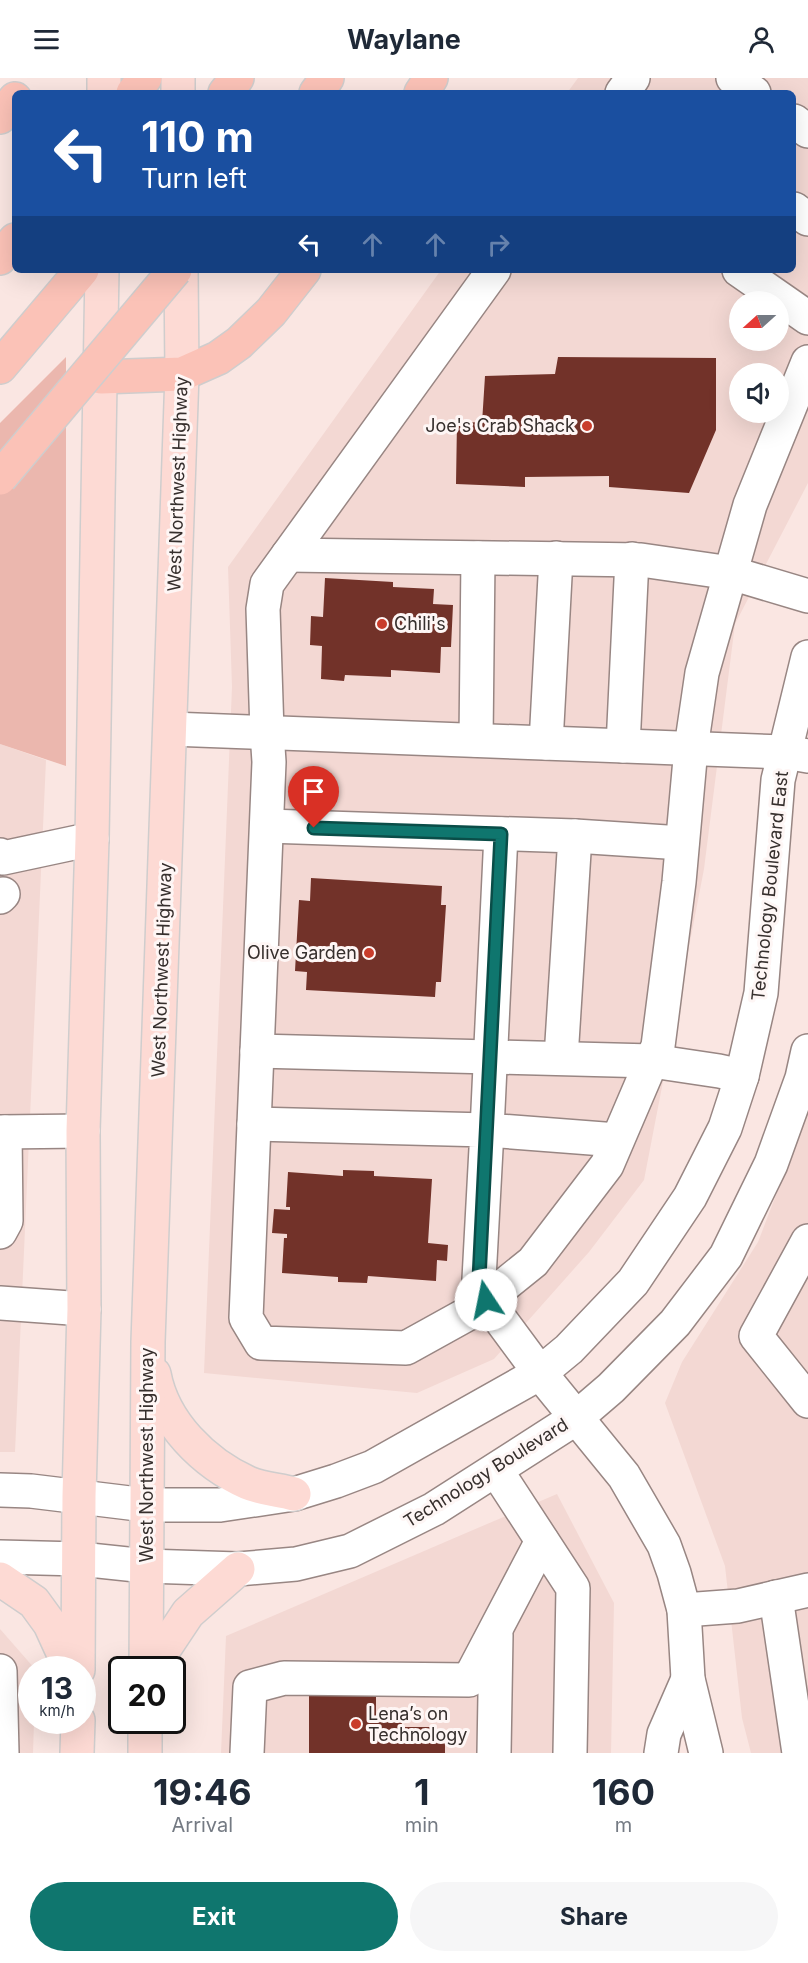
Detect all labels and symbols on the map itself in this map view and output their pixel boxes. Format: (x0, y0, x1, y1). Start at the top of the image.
north arrow (729, 291, 789, 351)
street label: West Northwest Highway (163, 376, 192, 592)
place label: Joe's Crab Shack (425, 415, 575, 436)
marker: Joe's Crab Shack (580, 419, 594, 433)
place label: Chili's (394, 613, 446, 634)
marker: Chili's (375, 617, 389, 631)
pin (288, 766, 339, 828)
street label: Technology Boulevard East (747, 770, 792, 1002)
street label: West Northwest Highway (147, 862, 176, 1078)
place label: Olive Garden (247, 942, 357, 963)
marker: Olive Garden (362, 946, 376, 960)
position arrow (454, 1268, 518, 1332)
street label: West Northwest Highway (136, 1347, 157, 1563)
street label: Technology Boulevard (400, 1413, 572, 1532)
speed limit sign: 20 (108, 1656, 186, 1734)
place label: Lena’s on Technology (368, 1703, 467, 1745)
marker: Lena’s on Technology (349, 1717, 363, 1731)

